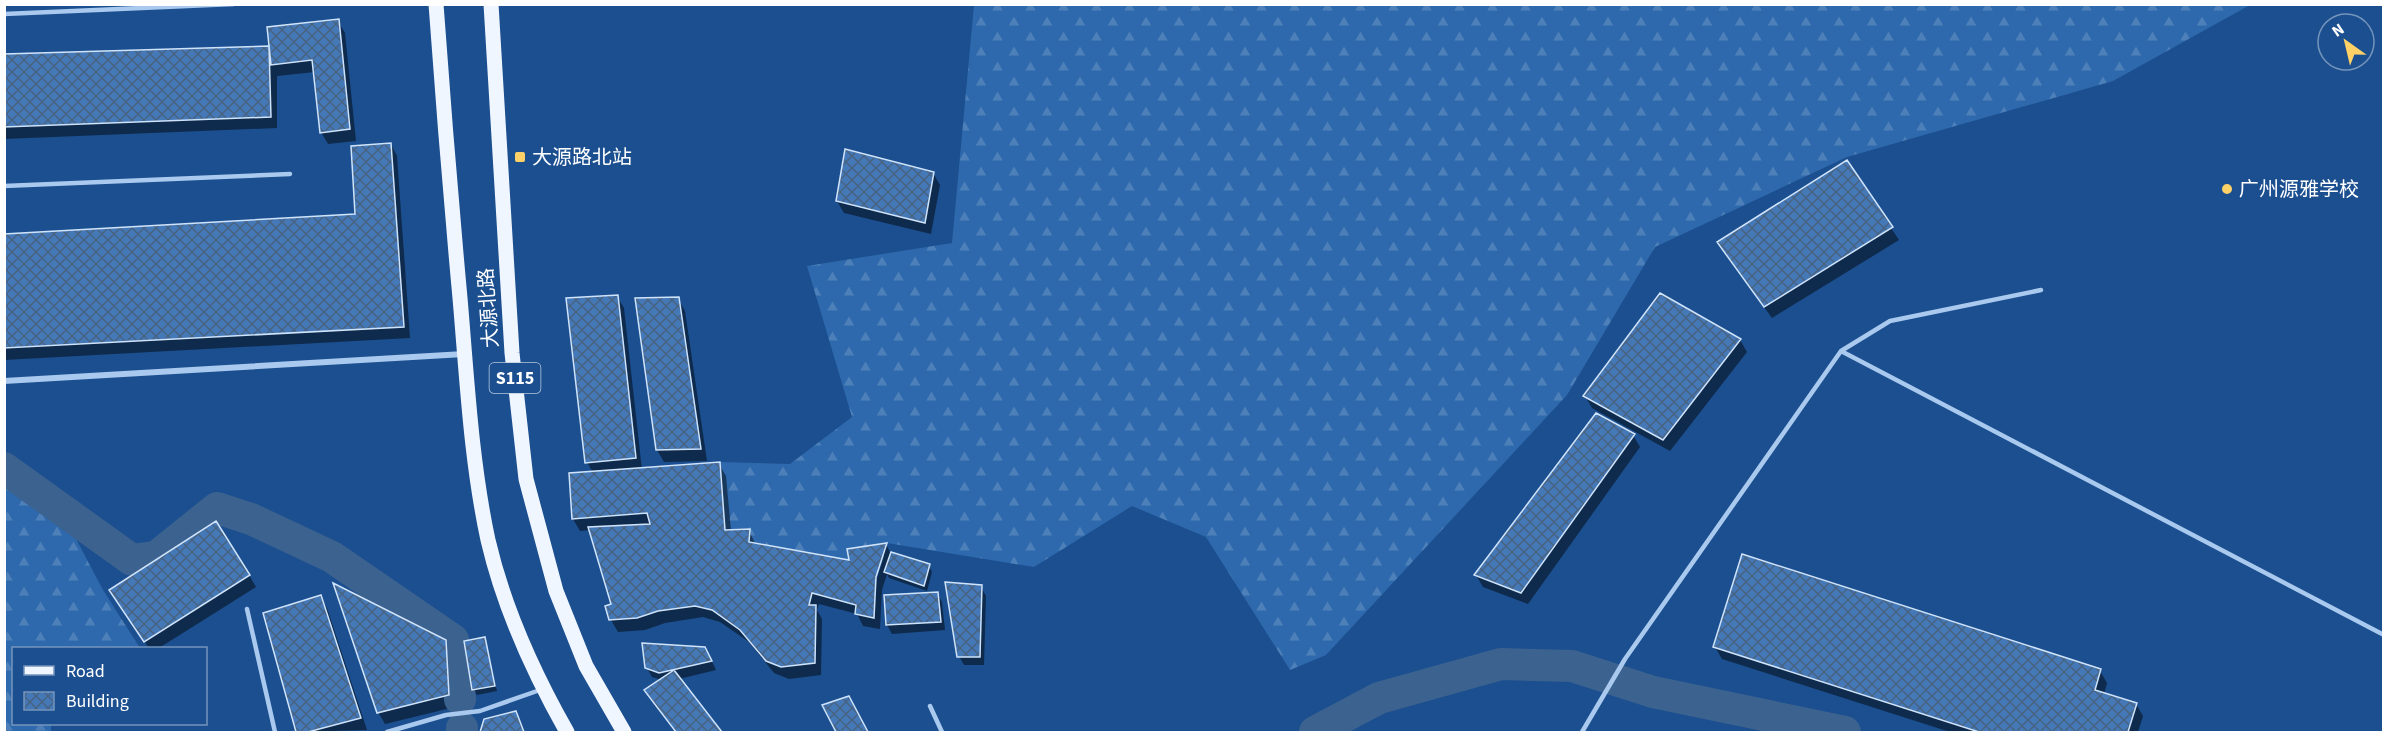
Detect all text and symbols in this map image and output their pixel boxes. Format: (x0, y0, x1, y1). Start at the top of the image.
north arrow (2316, 12, 2376, 72)
text: N (2328, 18, 2349, 42)
place label: 大源路北站 (532, 144, 632, 172)
marker: 大源路北站 (513, 150, 527, 164)
place label: 广州源雅学校 (2239, 176, 2359, 204)
marker: 广州源雅学校 (2220, 182, 2234, 196)
street label: 大源北路 (472, 267, 506, 349)
road number: S115 (490, 363, 540, 393)
legend (12, 647, 207, 725)
text: Road (66, 659, 105, 684)
text: Building (66, 689, 129, 714)

